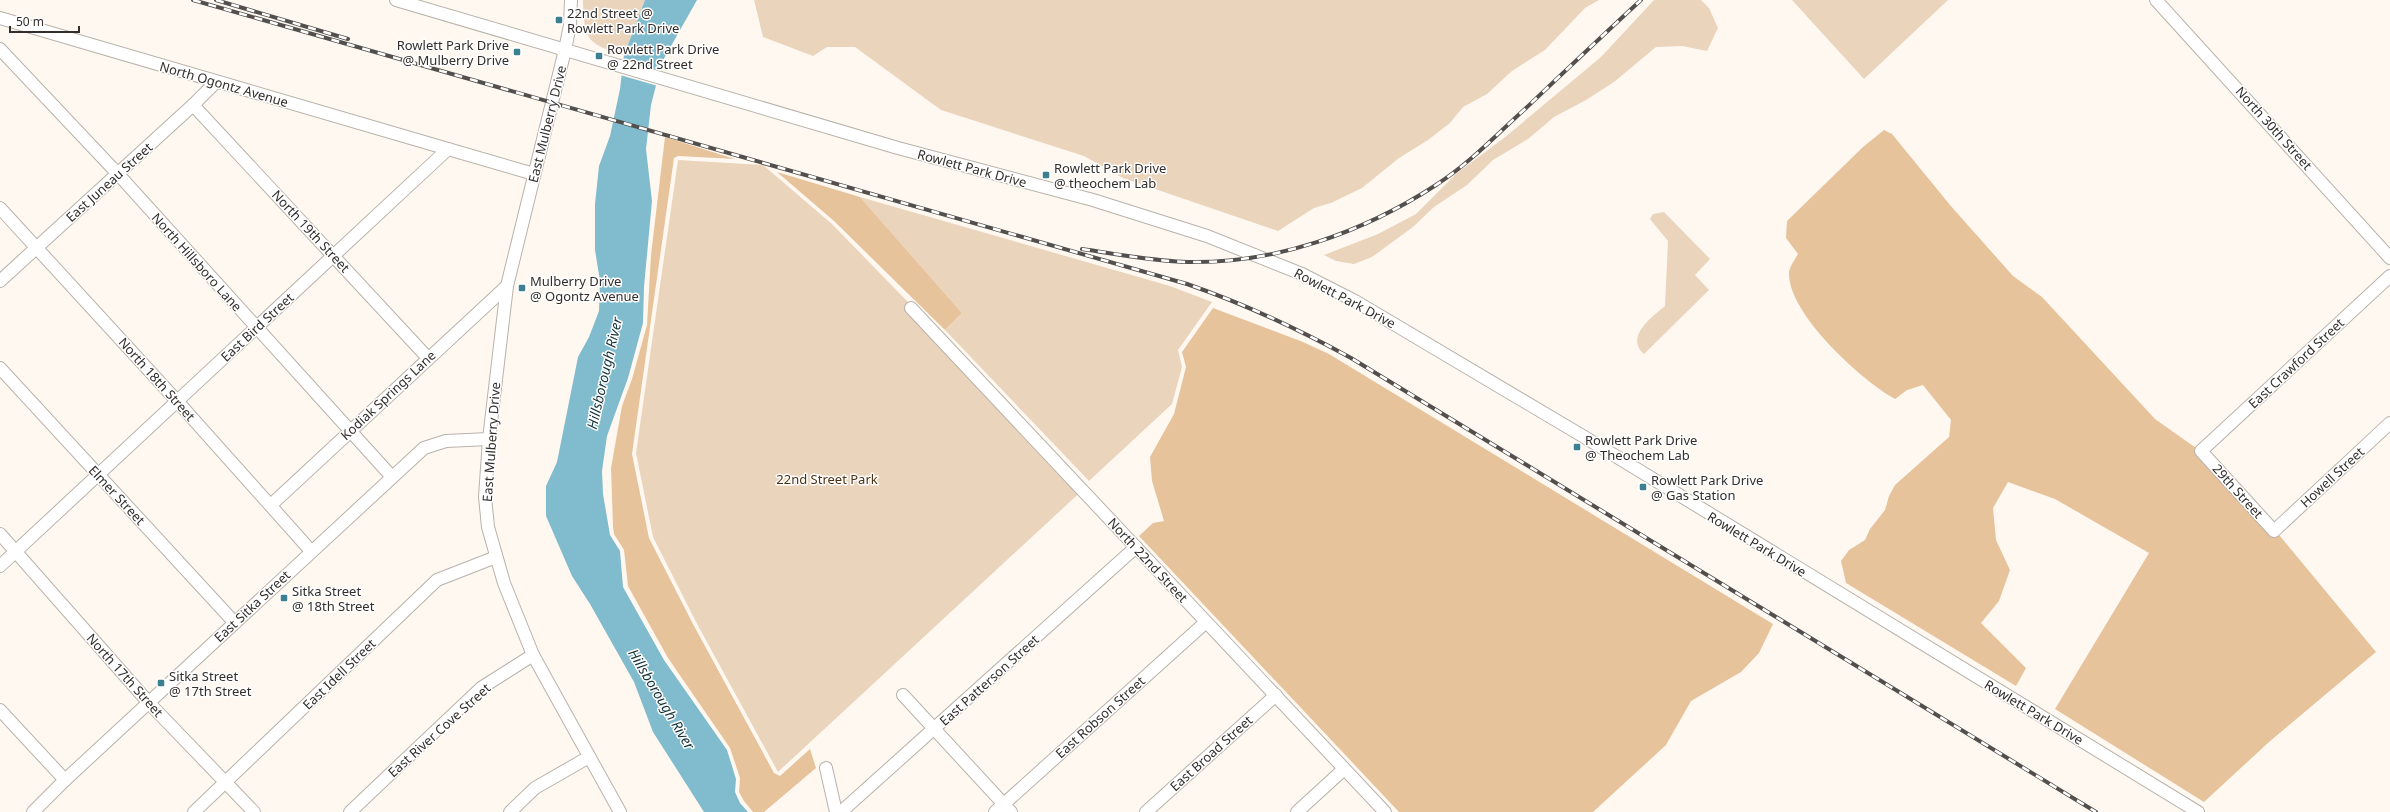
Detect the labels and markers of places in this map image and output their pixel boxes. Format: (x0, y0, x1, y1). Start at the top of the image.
place label: 22nd Street @ Rowlett Park Drive (567, 4, 679, 37)
marker: 22nd Street @ Rowlett Park Drive (554, 15, 564, 25)
place label: Rowlett Park Drive @ Mulberry Drive (397, 36, 509, 69)
place label: Rowlett Park Drive @ 22nd Street (607, 40, 719, 73)
marker: Rowlett Park Drive @ Mulberry Drive (512, 47, 522, 57)
marker: Rowlett Park Drive @ 22nd Street (594, 51, 604, 61)
place label: Rowlett Park Drive @ theochem Lab (1054, 159, 1166, 192)
marker: Rowlett Park Drive @ theochem Lab (1041, 170, 1051, 180)
place label: Mulberry Drive @ Ogontz Avenue (530, 272, 639, 305)
marker: Mulberry Drive @ Ogontz Avenue (517, 283, 527, 293)
place label: Rowlett Park Drive @ Theochem Lab (1585, 431, 1697, 464)
marker: Rowlett Park Drive @ Theochem Lab (1572, 442, 1582, 452)
place label: Rowlett Park Drive @ Gas Station (1651, 471, 1763, 504)
marker: Rowlett Park Drive @ Gas Station (1638, 482, 1648, 492)
place label: Sitka Street @ 18th Street (292, 582, 375, 615)
marker: Sitka Street @ 18th Street (279, 593, 289, 603)
place label: Sitka Street @ 17th Street (169, 667, 252, 700)
marker: Sitka Street @ 17th Street (156, 678, 166, 688)

